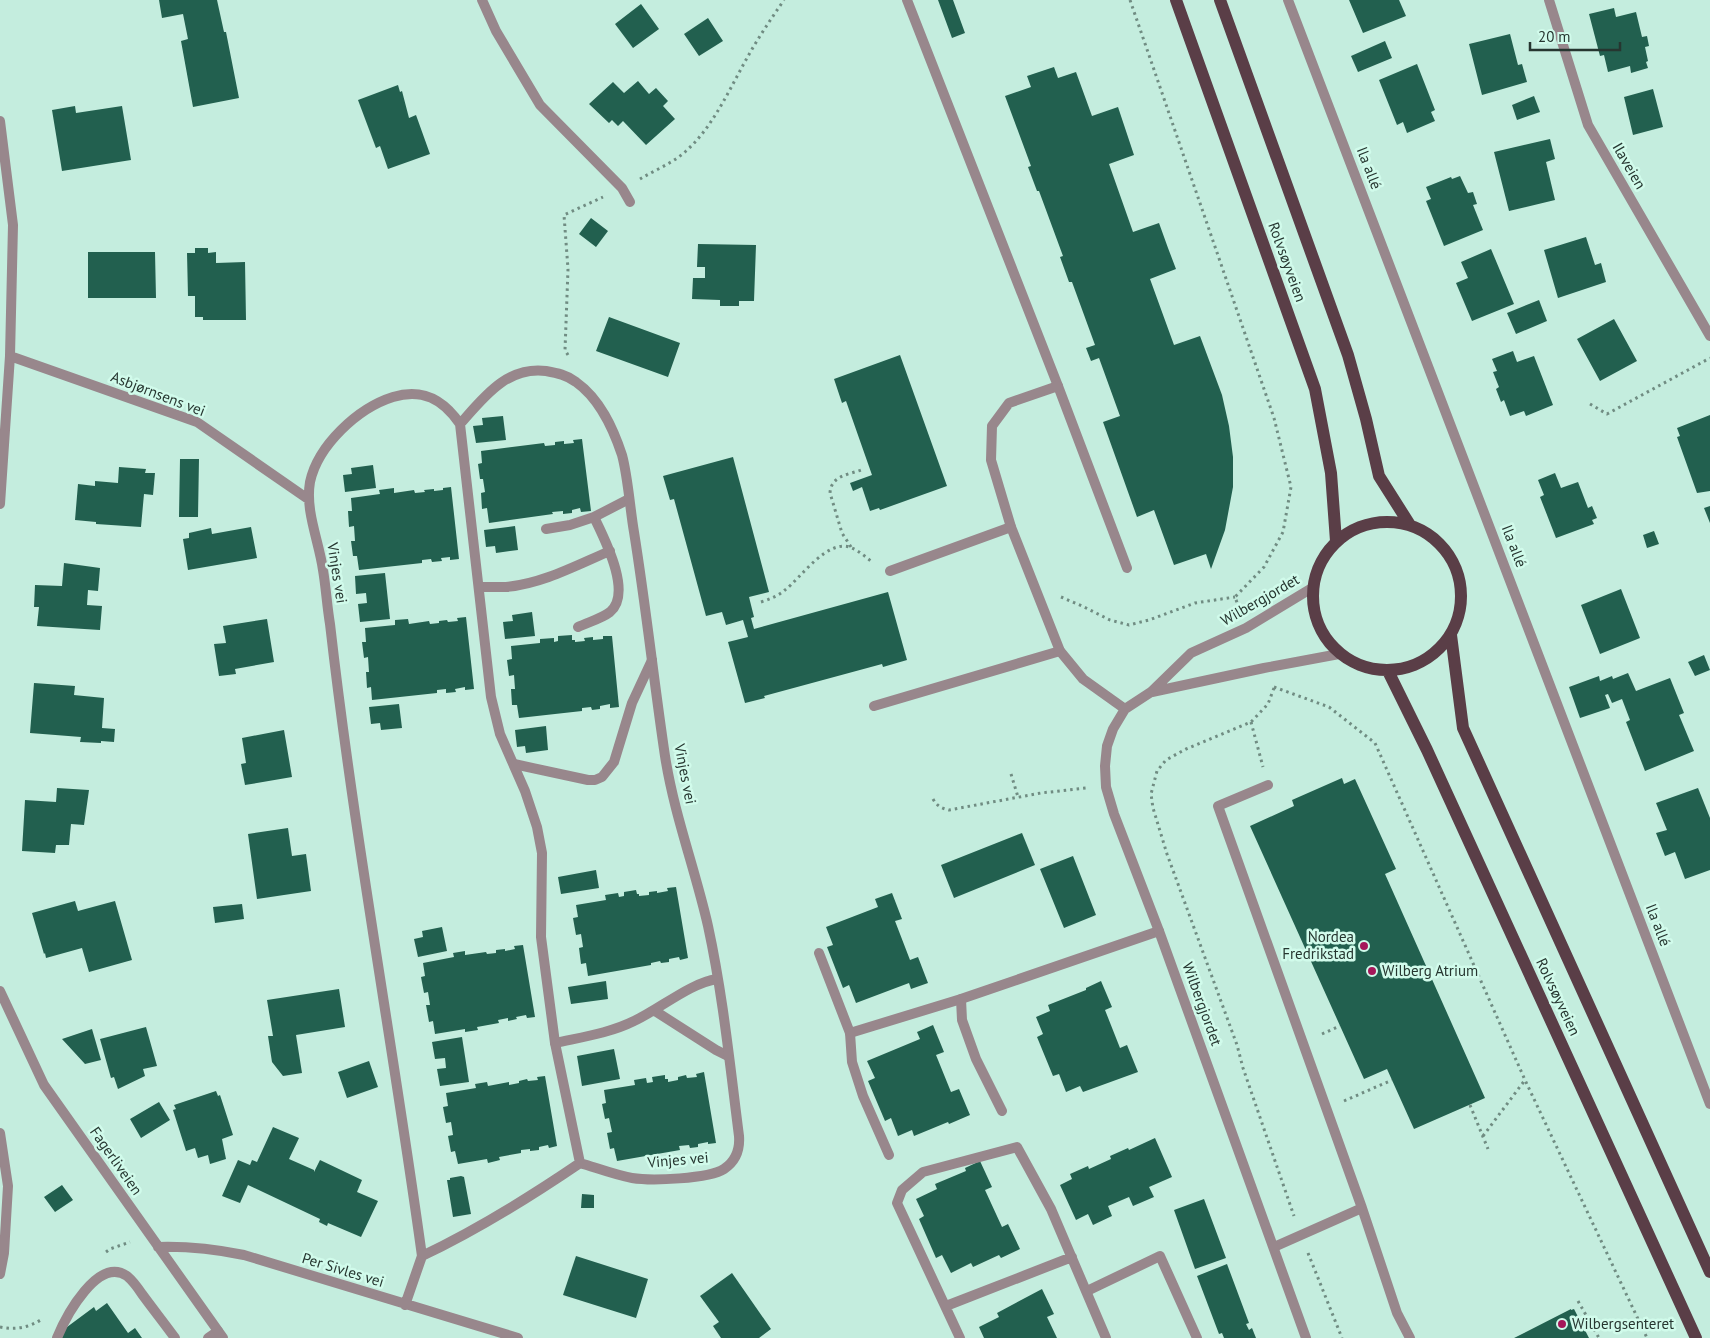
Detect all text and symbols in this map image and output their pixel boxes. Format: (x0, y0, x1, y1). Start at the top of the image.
scale bar (1530, 20, 1620, 52)
text: 20 m (1538, 27, 1571, 46)
street label: Ilaveien (1609, 139, 1650, 192)
street label: Ila allé (1353, 144, 1386, 192)
street label: Rolvsøyveien (1264, 219, 1311, 304)
street label: Asbjørnsens vei (108, 367, 208, 420)
street label: Ila allé (1498, 522, 1531, 570)
street label: Vinjes vei (323, 540, 352, 605)
street label: Wilbergjordet (1217, 569, 1302, 630)
street label: Vinjes vei (670, 741, 701, 806)
street label: Ila allé (1642, 901, 1675, 949)
place label: Nordea Fredrikstad (1282, 927, 1354, 963)
marker: Nordea Fredrikstad (1358, 940, 1370, 952)
street label: Rolvsøyveien (1532, 955, 1585, 1039)
street label: Wilbergjordet (1179, 959, 1226, 1048)
place label: Wilberg Atrium (1382, 961, 1478, 980)
marker: Wilberg Atrium (1366, 965, 1378, 977)
street label: Fagerliveien (86, 1123, 147, 1198)
street label: Vinjes vei (646, 1147, 709, 1172)
street label: Per Sivles vei (300, 1248, 386, 1291)
place label: Wilbergsenteret (1572, 1314, 1674, 1333)
marker: Wilbergsenteret (1556, 1318, 1568, 1330)

